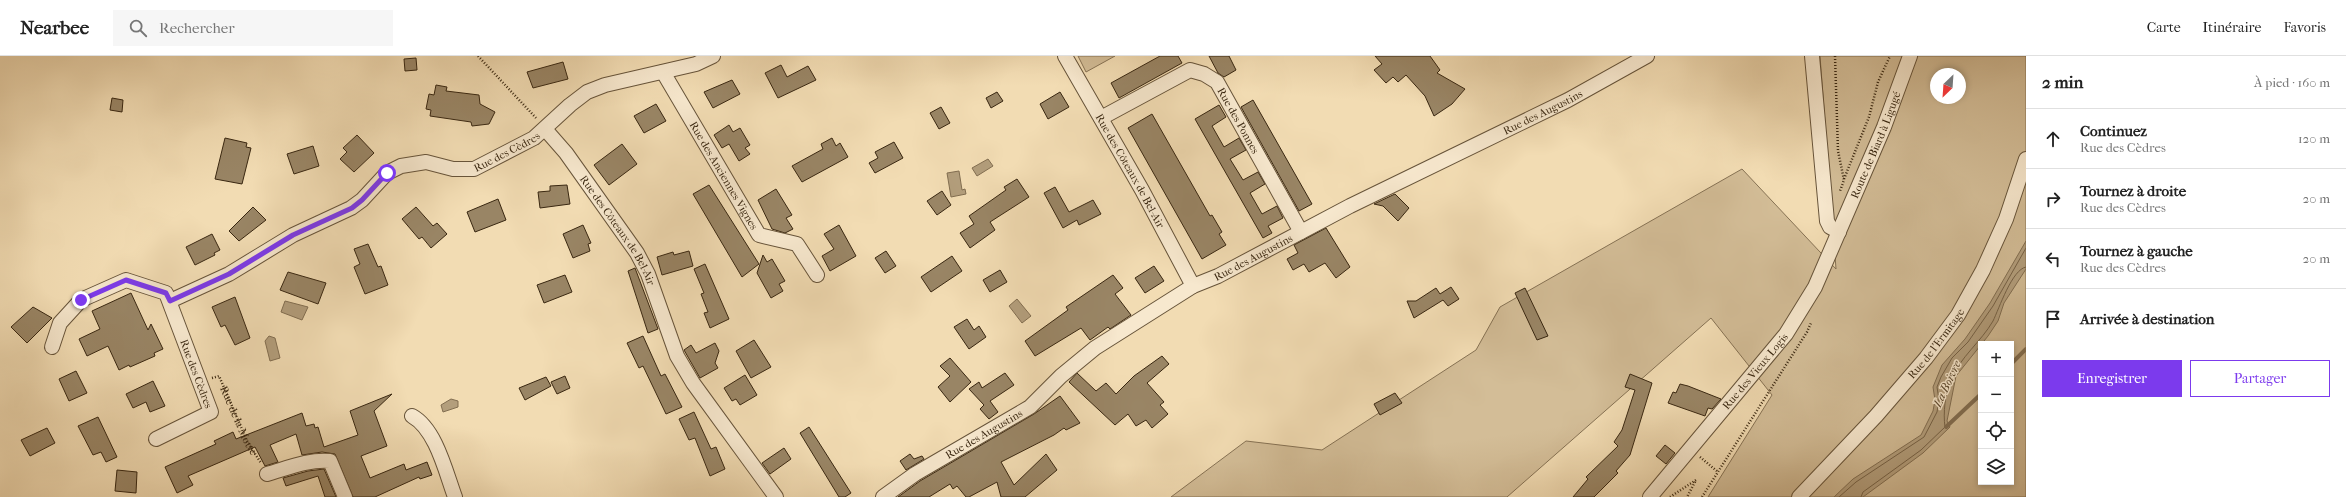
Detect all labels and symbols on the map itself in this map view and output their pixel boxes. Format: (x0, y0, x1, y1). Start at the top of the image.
north arrow (1930, 68, 1966, 104)
street label: Rue des Ponnes (1215, 85, 1262, 156)
street label: Rue des Augustins (1501, 87, 1585, 137)
street label: Route de Biard à Ligugé (1848, 89, 1903, 200)
street label: Rue des Côteaux de Bel-Air (1093, 111, 1168, 230)
street label: Rue des Anciennes Vignes (687, 119, 761, 232)
street label: Rue des Cèdres (472, 129, 543, 175)
route start (378, 164, 396, 182)
street label: Rue des Côteaux de Bel-Air (577, 173, 658, 287)
street label: Rue des Augustins (1212, 231, 1295, 283)
route end (72, 291, 90, 309)
street label: Rue de l’Ermitage (1905, 306, 1967, 381)
street label: Rue des Vieux Logis (1720, 330, 1791, 412)
street label: Rue des Cèdres (178, 337, 215, 410)
water label: La Boivre (1930, 358, 1964, 410)
street label: Rue de la Motte (218, 384, 261, 458)
street label: Rue des Augustins (943, 406, 1025, 461)

